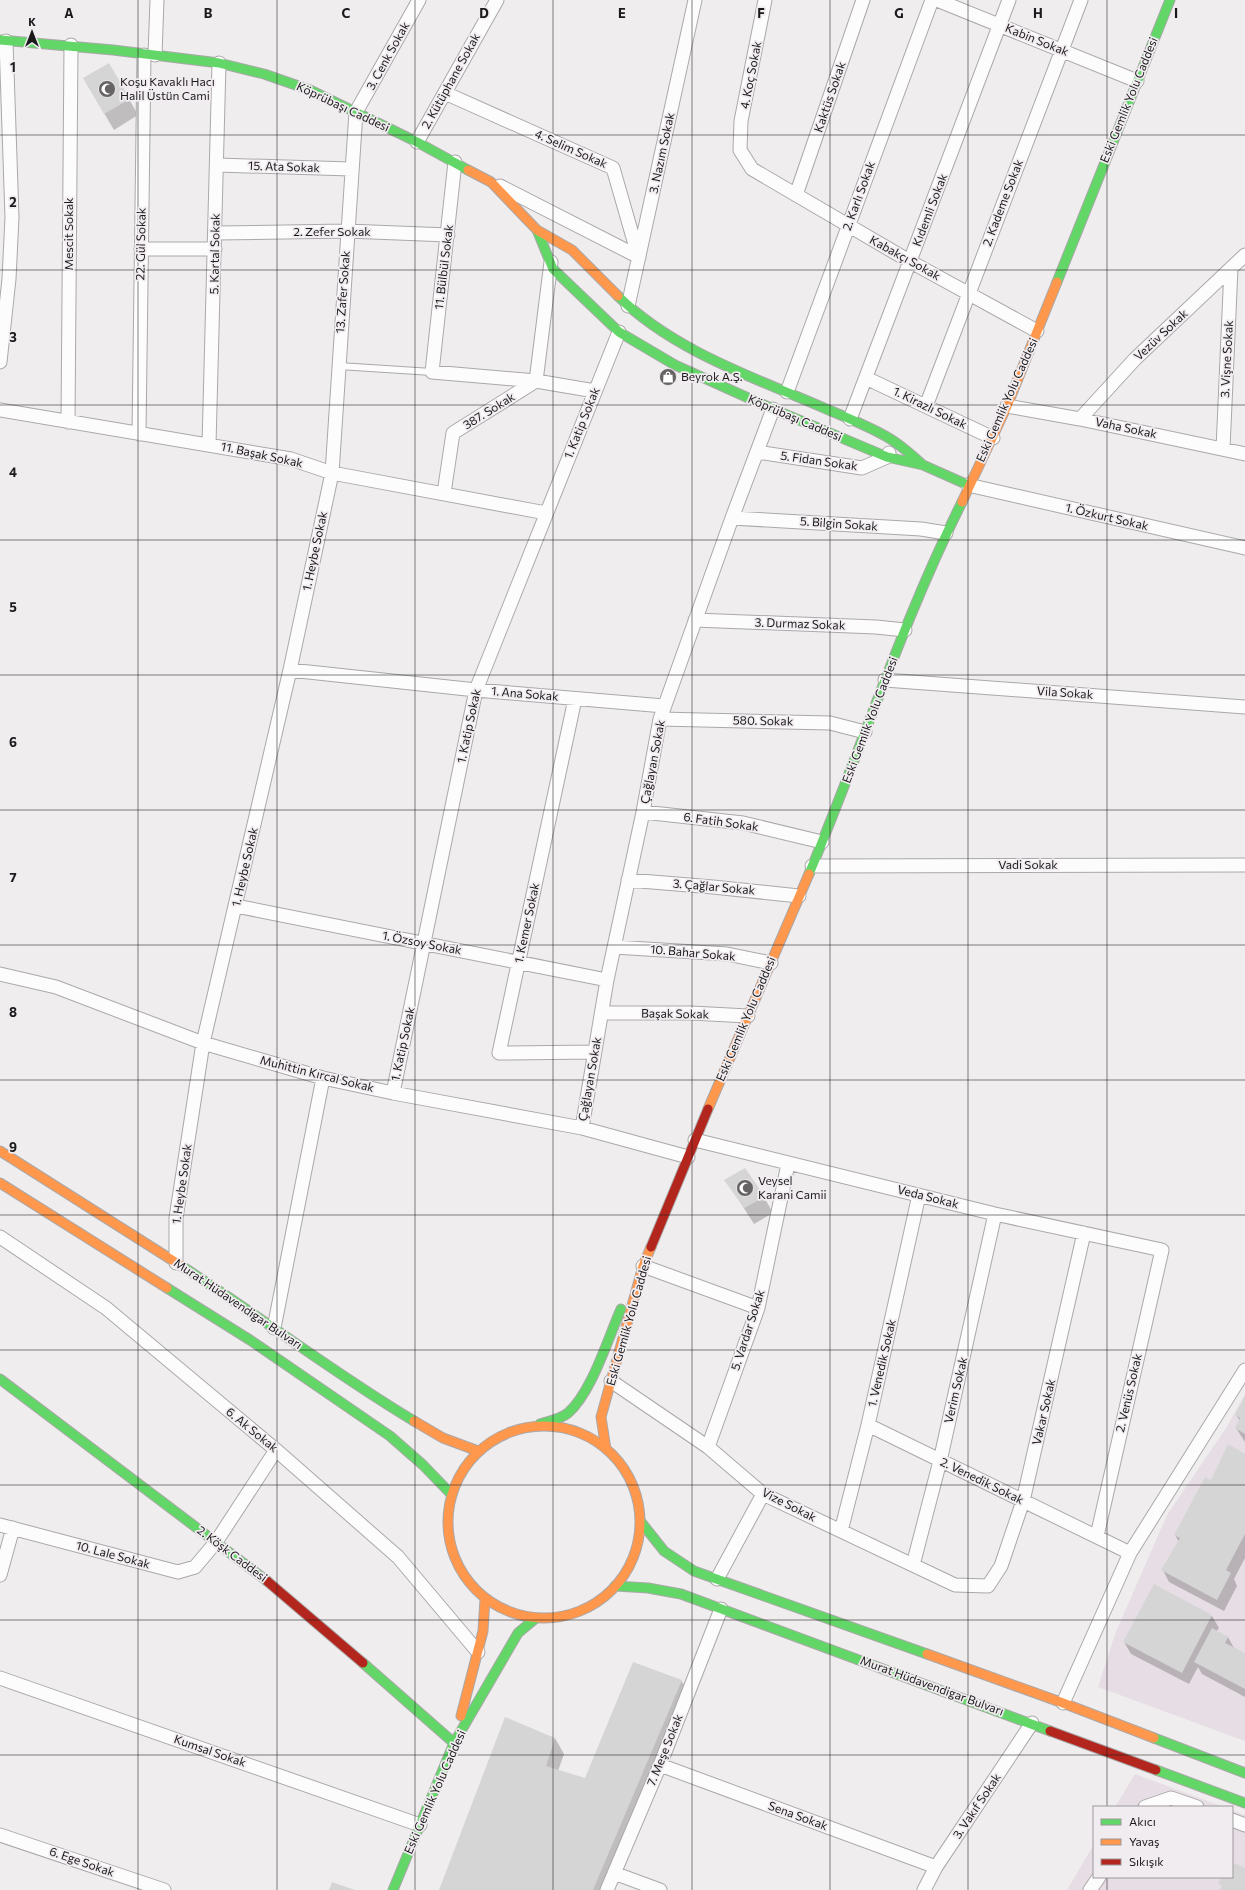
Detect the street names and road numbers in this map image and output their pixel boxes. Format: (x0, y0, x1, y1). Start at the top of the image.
street label: 3. Cenk Sokak (363, 19, 412, 92)
street label: Kabin Sokak (1004, 20, 1072, 58)
street label: 2. Kütüphane Sokak (418, 30, 482, 131)
street label: Eski Gemlik Yolu Caddesi (1096, 35, 1160, 164)
street label: 4. Koç Sokak (737, 39, 764, 110)
street label: Kaktüs Sokak (810, 59, 848, 134)
street label: Köprübaşı Caddesi (295, 78, 392, 134)
street label: 3. Nazım Sokak (646, 111, 677, 195)
street label: 4. Selim Sokak (533, 126, 610, 171)
street label: 2. Kademe Sokak (979, 157, 1025, 248)
street label: 15. Ata Sokak (248, 158, 321, 174)
street label: 2. Karlı Sokak (839, 159, 877, 232)
street label: Kıdemli Sokak (909, 171, 950, 248)
street label: Mescit Sokak (61, 197, 75, 270)
street label: 22. Gül Sokak (132, 207, 148, 280)
street label: 5. Kartal Sokak (206, 213, 222, 295)
street label: 11. Bülbül Sokak (431, 223, 455, 310)
street label: 2. Zefer Sokak (293, 224, 371, 238)
street label: Kabakçı Sokak (868, 232, 944, 283)
street label: 13. Zafer Sokak (332, 250, 352, 334)
street label: Vezüv Sokak (1131, 306, 1190, 363)
street label: 3. Vişne Sokak (1217, 319, 1235, 398)
street label: Eski Gemlik Yolu Caddesi (972, 335, 1040, 464)
street label: 1. Kirazlı Sokak (891, 383, 970, 431)
street label: 1. Katip Sokak (560, 385, 602, 460)
street label: 387. Sokak (460, 389, 517, 432)
street label: Köprübaşı Caddesi (746, 391, 845, 443)
street label: Vaha Sokak (1094, 414, 1159, 441)
street label: 11. Başak Sokak (220, 438, 305, 470)
street label: 5. Fidan Sokak (780, 448, 859, 472)
street label: 1. Özkurt Sokak (1064, 500, 1151, 532)
street label: 1. Heybe Sokak (299, 509, 329, 592)
street label: 5. Bilgin Sokak (800, 513, 879, 533)
street label: 3. Durmaz Sokak (755, 614, 846, 632)
street label: Eski Gemlik Yolu Caddesi (838, 655, 900, 785)
street label: 1. Ana Sokak (491, 683, 560, 703)
street label: Vila Sokak (1036, 683, 1094, 701)
street label: 1. Katip Sokak (453, 687, 483, 764)
street label: 580. Sokak (733, 712, 794, 728)
street label: Çağlayan Sokak (637, 718, 667, 805)
street label: 6. Fatih Sokak (683, 809, 760, 833)
street label: 1. Heybe Sokak (228, 825, 260, 908)
street label: Vadi Sokak (998, 857, 1058, 871)
street label: 3. Çağlar Sokak (672, 875, 756, 897)
street label: 1. Kemer Sokak (511, 881, 541, 964)
street label: 1. Özsoy Sokak (381, 927, 463, 957)
street label: 10. Bahar Sokak (650, 941, 737, 963)
street label: Eski Gemlik Yolu Caddesi (712, 954, 778, 1083)
street label: 1. Katip Sokak (387, 1005, 417, 1082)
street label: Başak Sokak (641, 1005, 710, 1021)
street label: Çağlayan Sokak (575, 1035, 603, 1122)
street label: Muhittin Kırcal Sokak (259, 1052, 376, 1094)
street label: 1. Heybe Sokak (168, 1142, 194, 1225)
street label: Veda Sokak (896, 1182, 961, 1211)
street label: Eski Gemlik Yolu Caddesi (603, 1254, 653, 1387)
street label: Murat Hüdavendigar Bulvarı (172, 1255, 305, 1351)
street label: 5. Vardar Sokak (727, 1287, 767, 1372)
street label: 1. Venedik Sokak (864, 1317, 898, 1408)
street label: 2. Venüs Sokak (1112, 1352, 1144, 1433)
street label: Verim Sokak (941, 1355, 970, 1424)
street label: Vakar Sokak (1029, 1377, 1058, 1446)
street label: 6. Ak Sokak (224, 1404, 282, 1455)
street label: 2. Venedik Sokak (938, 1454, 1027, 1507)
street label: Vize Sokak (760, 1484, 820, 1524)
street label: 2. Köşk Caddesi (195, 1522, 270, 1584)
street label: 10. Lale Sokak (75, 1537, 152, 1571)
street label: Murat Hüdavendigar Bulvarı (859, 1653, 1006, 1718)
street label: 7. Meşe Sokak (643, 1711, 685, 1787)
street label: Eski Gemlik Yolu Caddesi (400, 1727, 468, 1856)
street label: Kumsal Sokak (172, 1731, 249, 1769)
street label: 3. Vakıf Sokak (949, 1770, 1003, 1841)
street label: Sena Sokak (767, 1798, 830, 1832)
street label: 6. Ege Sokak (48, 1843, 117, 1879)

